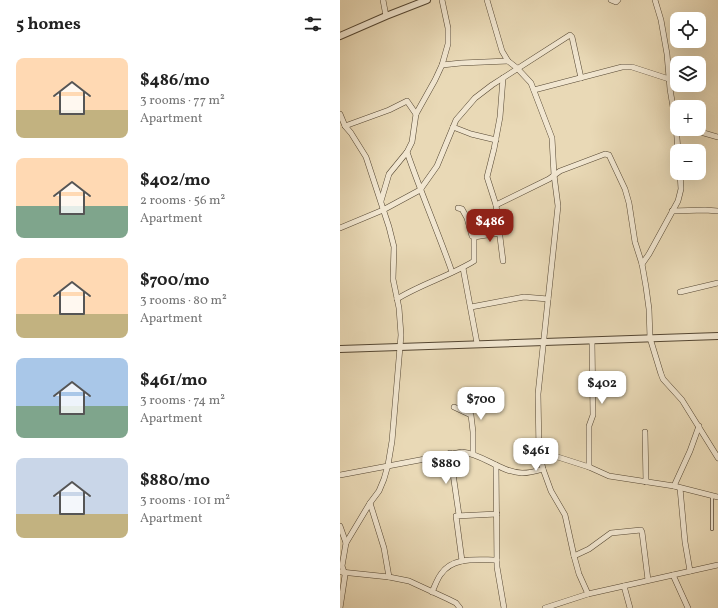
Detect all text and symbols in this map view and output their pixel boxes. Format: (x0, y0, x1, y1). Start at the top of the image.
map controls (670, 12, 706, 180)
button: locate (670, 12, 706, 48)
text: 5 homes (16, 13, 81, 36)
icon: filters (302, 13, 324, 35)
button: layers (670, 56, 706, 92)
text: $486/mo (140, 69, 210, 92)
icon: home (48, 74, 96, 122)
text: 3 rooms · 77 m² (140, 92, 225, 110)
button: + (670, 100, 706, 136)
text: Apartment (140, 110, 203, 128)
button: − (670, 144, 706, 180)
text: $402/mo (140, 169, 210, 192)
icon: home (48, 174, 96, 222)
text: 2 rooms · 56 m² (140, 192, 225, 210)
pin: $486 (466, 209, 514, 243)
text: Apartment (140, 210, 203, 228)
text: $486 (475, 213, 505, 231)
text: $700/mo (140, 269, 210, 292)
icon: home (48, 274, 96, 322)
text: 3 rooms · 80 m² (140, 292, 227, 310)
text: Apartment (140, 310, 203, 328)
text: $461/mo (140, 369, 207, 392)
pin: $402 (578, 371, 626, 405)
icon: home (48, 374, 96, 422)
text: $402 (587, 375, 617, 393)
pin: $700 (457, 387, 505, 421)
text: $700 (466, 391, 496, 409)
text: 3 rooms · 74 m² (140, 392, 225, 410)
text: Apartment (140, 410, 203, 428)
pin: $461 (512, 438, 560, 472)
text: $461 (522, 442, 550, 460)
pin: $880 (422, 451, 470, 485)
text: $880 (431, 455, 461, 473)
text: $880/mo (140, 469, 210, 492)
icon: home (48, 474, 96, 522)
text: 3 rooms · 101 m² (140, 492, 230, 510)
text: Apartment (140, 510, 203, 528)

